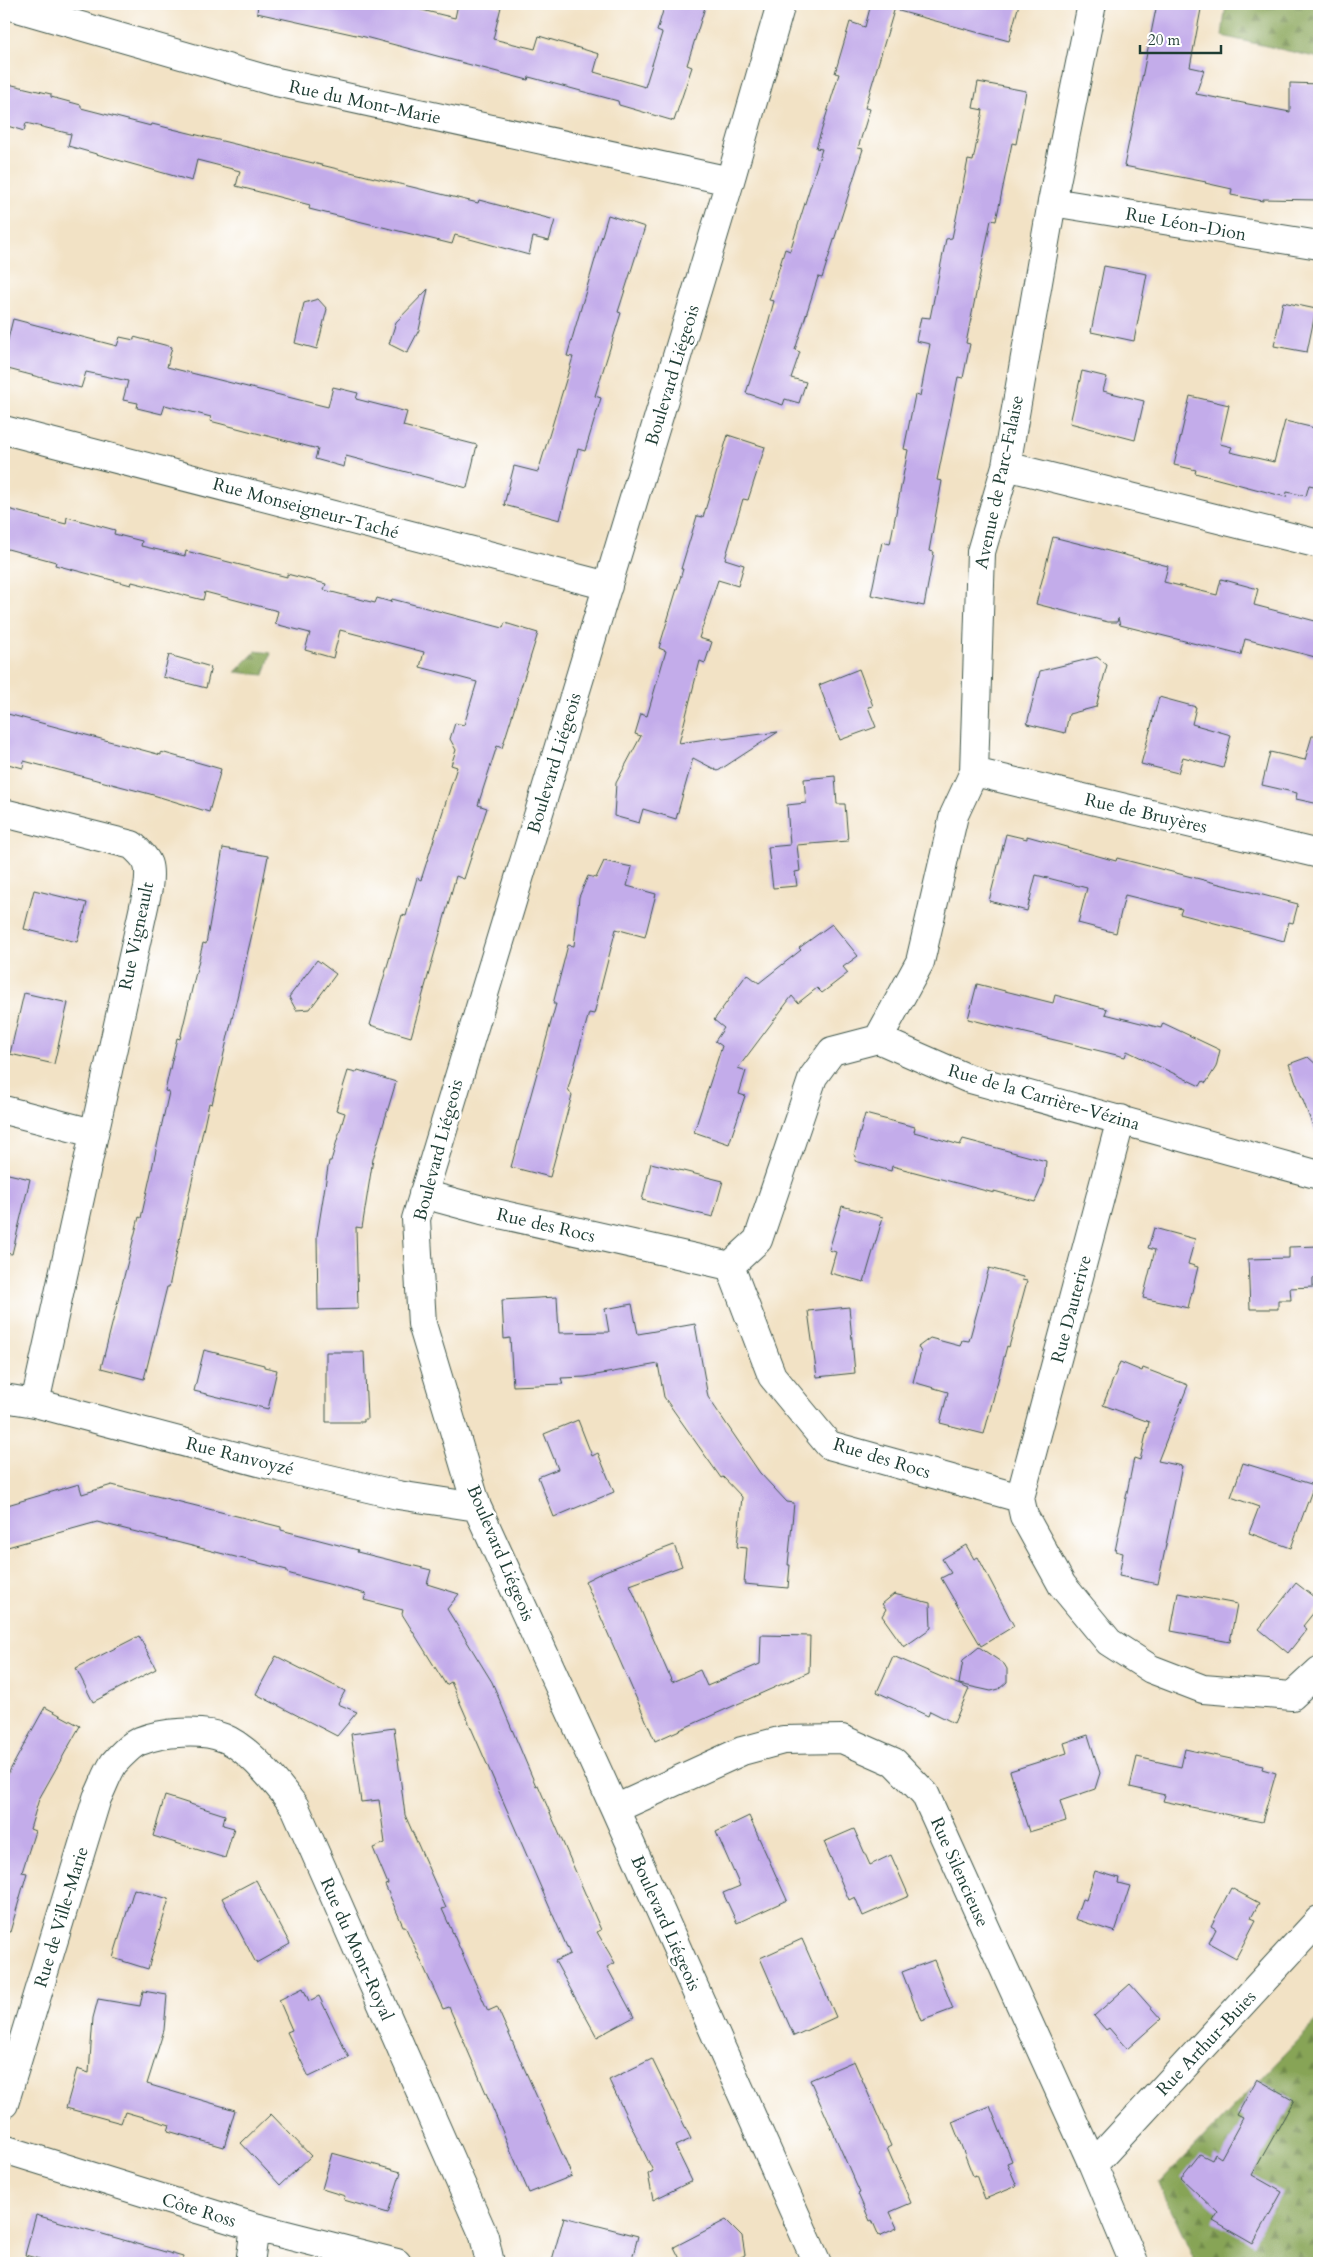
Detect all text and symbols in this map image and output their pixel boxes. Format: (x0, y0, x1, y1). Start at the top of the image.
scale bar (1140, 22, 1222, 54)
text: 20 m (1148, 30, 1180, 50)
street label: Rue du Mont-Marie (287, 74, 443, 131)
street label: Rue Léon-Dion (1124, 202, 1249, 248)
street label: Boulevard Liégeois (639, 302, 706, 448)
street label: Avenue de Parc-Falaise (969, 393, 1030, 571)
street label: Rue Monseigneur-Taché (210, 472, 402, 545)
street label: Boulevard Liégeois (521, 690, 588, 836)
street label: Rue de Bruyères (1082, 787, 1210, 840)
street label: Rue Vigneault (113, 879, 160, 993)
street label: Rue de la Carrière-Vézina (945, 1058, 1143, 1137)
street label: Boulevard Liégeois (408, 1077, 469, 1224)
street label: Rue des Rocs (494, 1202, 598, 1249)
street label: Rue Dauterive (1045, 1253, 1098, 1366)
street label: Rue Ranvoyzé (183, 1431, 296, 1482)
street label: Rue des Rocs (830, 1432, 934, 1485)
street label: Boulevard Liégeois (461, 1481, 541, 1625)
street label: Rue Silencieuse (924, 1813, 995, 1931)
street label: Rue de Ville-Marie (28, 1844, 95, 1991)
street label: Boulevard Liégeois (624, 1852, 707, 1995)
street label: Rue du Mont-Royal (314, 1874, 400, 2025)
street label: Rue Arthur-Buies (1151, 1985, 1262, 2102)
street label: Côte Ross (159, 2187, 239, 2234)

